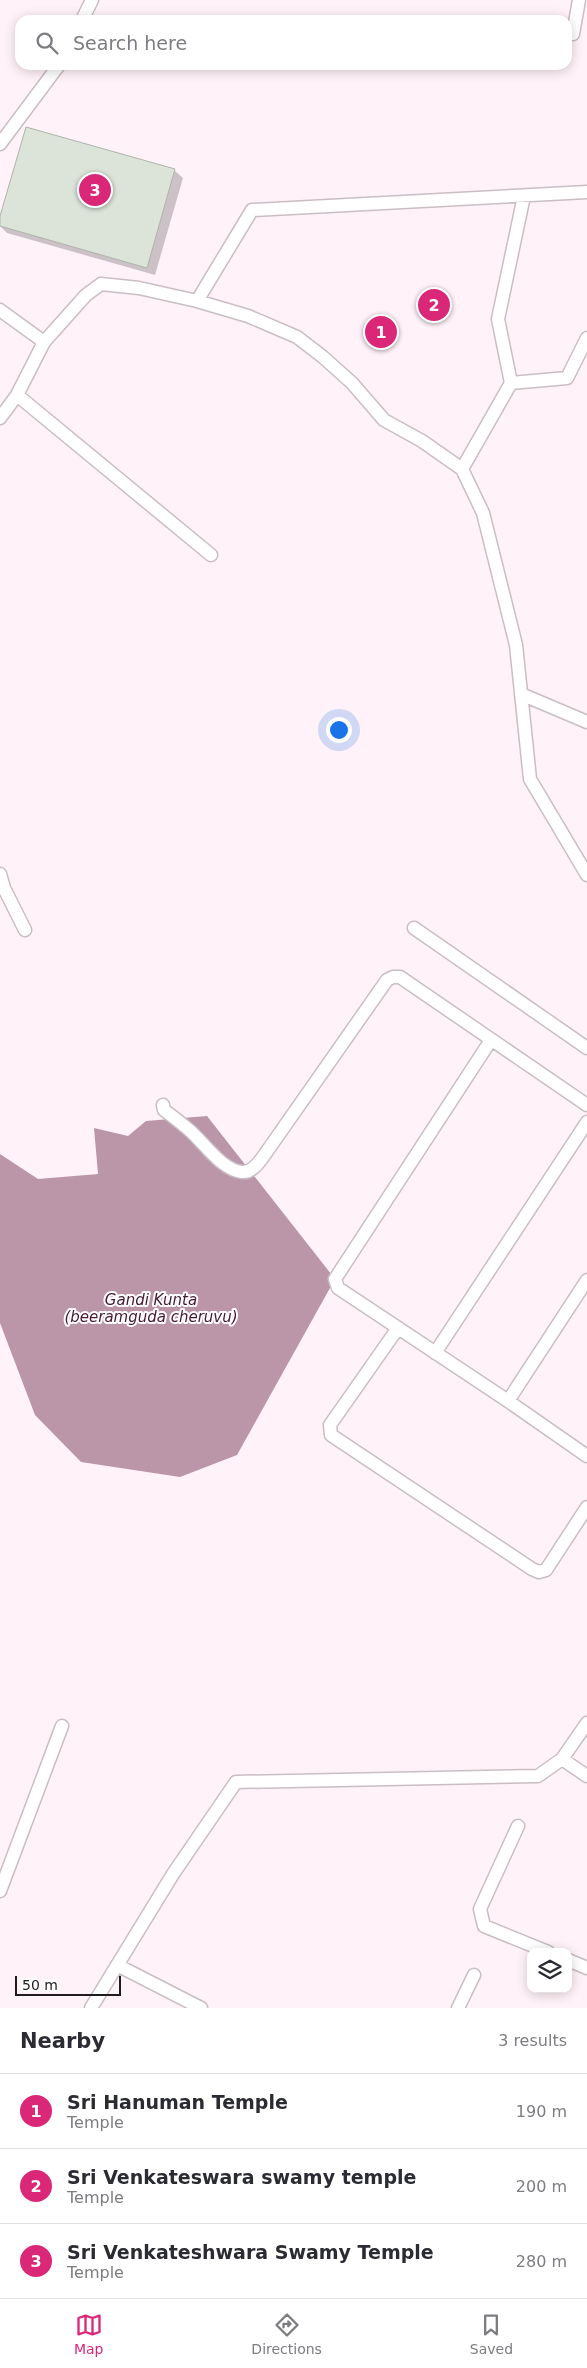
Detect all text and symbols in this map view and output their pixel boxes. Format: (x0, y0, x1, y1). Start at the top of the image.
search box (15, 15, 572, 70)
icon: search (33, 29, 61, 57)
text: Search here (73, 32, 187, 54)
pin: 3 (79, 171, 111, 209)
pin: 2 (418, 286, 450, 324)
pin: 1 (365, 313, 397, 351)
your location (326, 717, 352, 743)
water label: Gandi Kunta (beeramguda cheruvu) (64, 1291, 238, 1326)
map controls (527, 1948, 572, 1993)
button: layers (527, 1948, 572, 1993)
scale bar (15, 1973, 121, 1996)
text: 50 m (22, 1977, 58, 1993)
text: Nearby (20, 2029, 105, 2053)
text: 3 results (498, 2031, 567, 2050)
text: Sri Hanuman Temple (67, 2091, 288, 2113)
text: 1 (30, 2102, 42, 2121)
text: 190 m (516, 2102, 567, 2121)
text: Temple (67, 2113, 124, 2132)
text: Sri Venkateswara swamy temple (67, 2166, 416, 2188)
text: 2 (30, 2177, 42, 2196)
text: 200 m (516, 2177, 567, 2196)
text: Temple (67, 2188, 124, 2207)
text: Sri Venkateshwara Swamy Temple (67, 2241, 434, 2263)
text: 3 (30, 2252, 42, 2271)
text: 280 m (516, 2252, 567, 2271)
text: Temple (67, 2263, 124, 2282)
tab: Map (74, 2311, 103, 2357)
tab: Directions (251, 2311, 322, 2357)
tab: Saved (470, 2311, 513, 2357)

